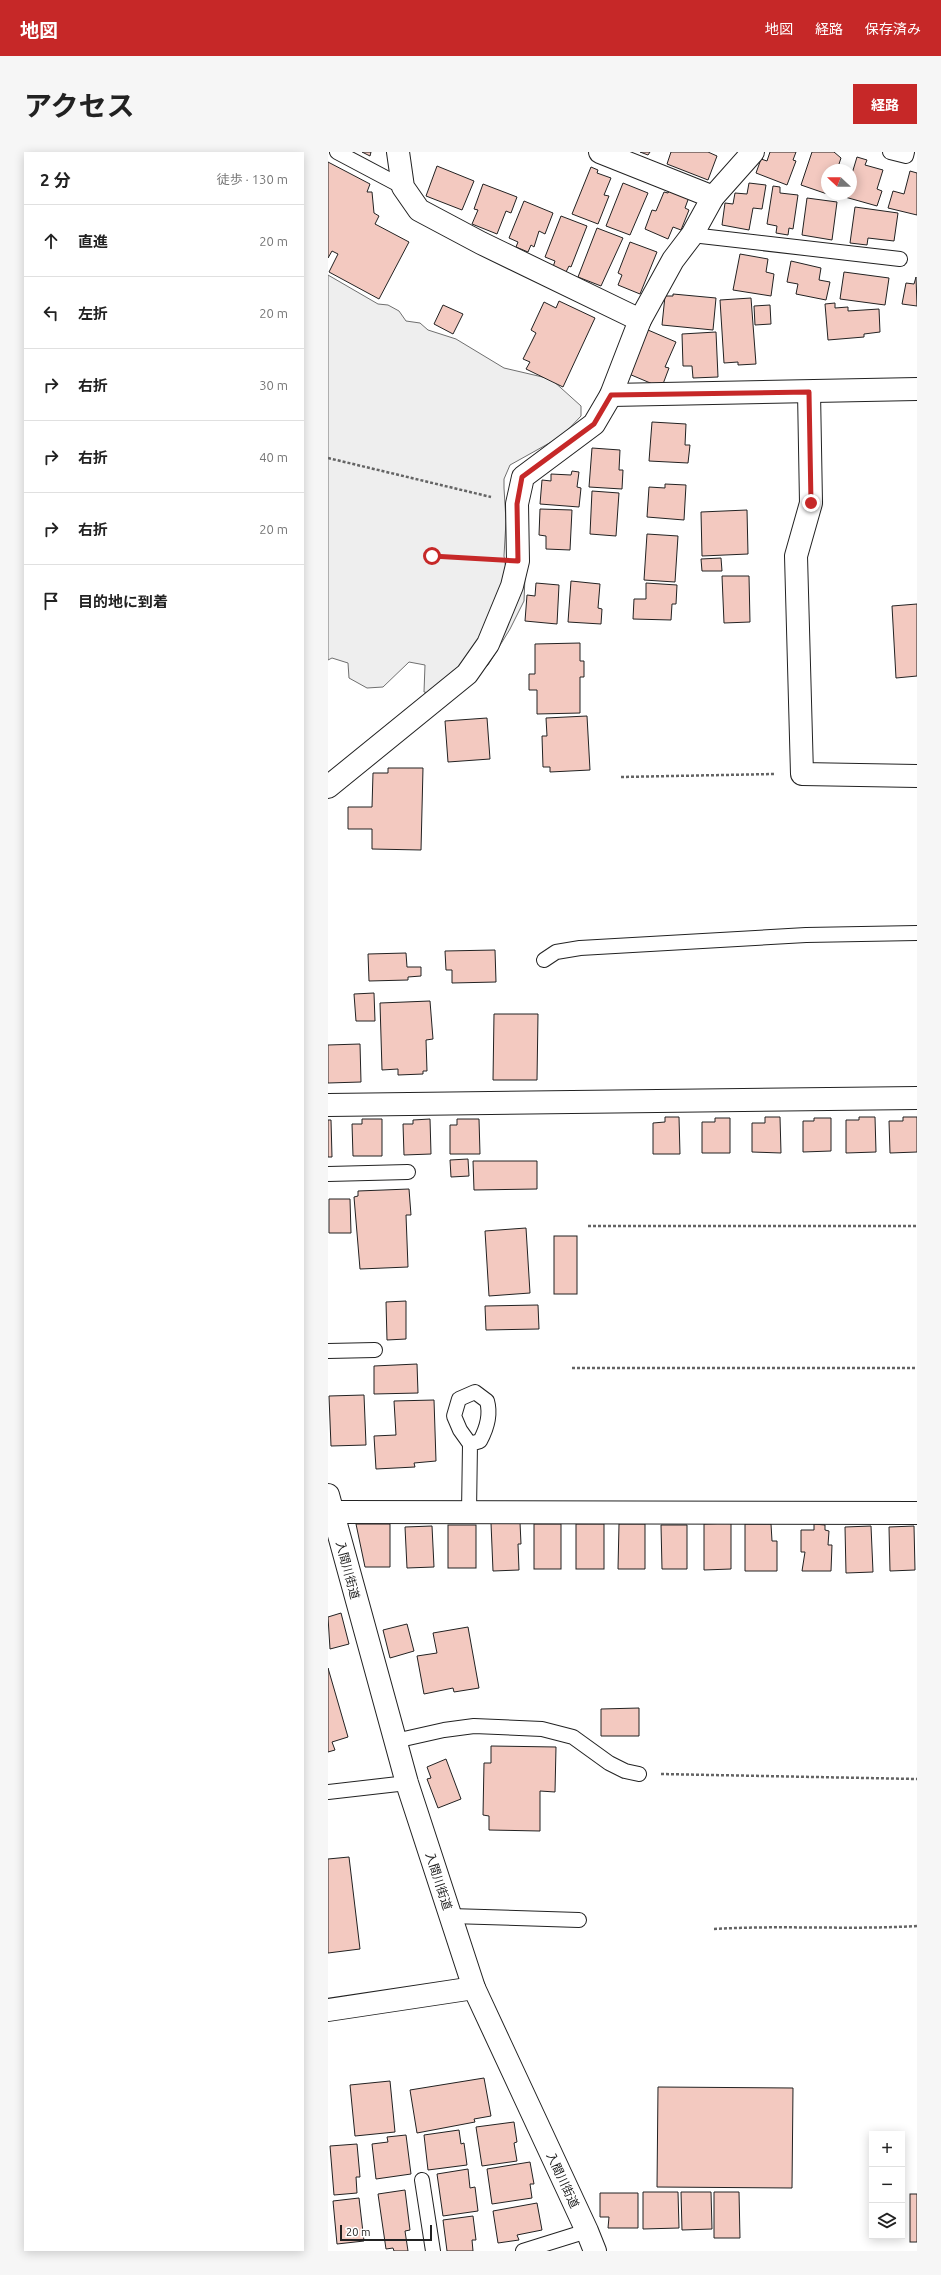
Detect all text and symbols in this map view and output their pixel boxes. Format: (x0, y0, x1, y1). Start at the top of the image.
text: 地図 (20, 19, 58, 41)
text: 地図 (765, 21, 793, 37)
text: 経路 (815, 21, 843, 37)
text: 保存済み (865, 21, 921, 37)
button: 経路 (853, 84, 917, 124)
text: アクセス (24, 90, 135, 121)
north arrow (821, 164, 857, 200)
text: 2 分 (40, 170, 71, 189)
text: 徒歩 · 130 m (217, 172, 288, 186)
icon: ahead (40, 230, 62, 252)
text: 直進 (78, 233, 108, 250)
text: 20 m (259, 234, 288, 248)
icon: left (40, 302, 62, 324)
text: 左折 (78, 305, 108, 322)
text: 20 m (259, 306, 288, 320)
icon: right (40, 374, 62, 396)
text: 右折 (78, 377, 108, 394)
text: 30 m (259, 378, 288, 392)
icon: right (40, 446, 62, 468)
text: 右折 (78, 449, 108, 466)
text: 40 m (259, 450, 288, 464)
route end (802, 494, 820, 512)
icon: right (40, 518, 62, 540)
text: 右折 (78, 521, 108, 538)
text: 20 m (259, 522, 288, 536)
route start (423, 547, 441, 565)
icon: arrive (40, 590, 62, 612)
text: 目的地に到着 (78, 593, 168, 610)
street label: 入間川街道 (334, 1539, 362, 1601)
street label: 入間川街道 (424, 1850, 454, 1912)
map controls (869, 2131, 905, 2239)
button: + (869, 2131, 905, 2167)
street label: 入間川街道 (544, 2150, 582, 2210)
button: − (869, 2167, 905, 2203)
button: layers (869, 2203, 905, 2239)
scale bar (340, 2223, 432, 2242)
text: 20 m (346, 2226, 370, 2238)

